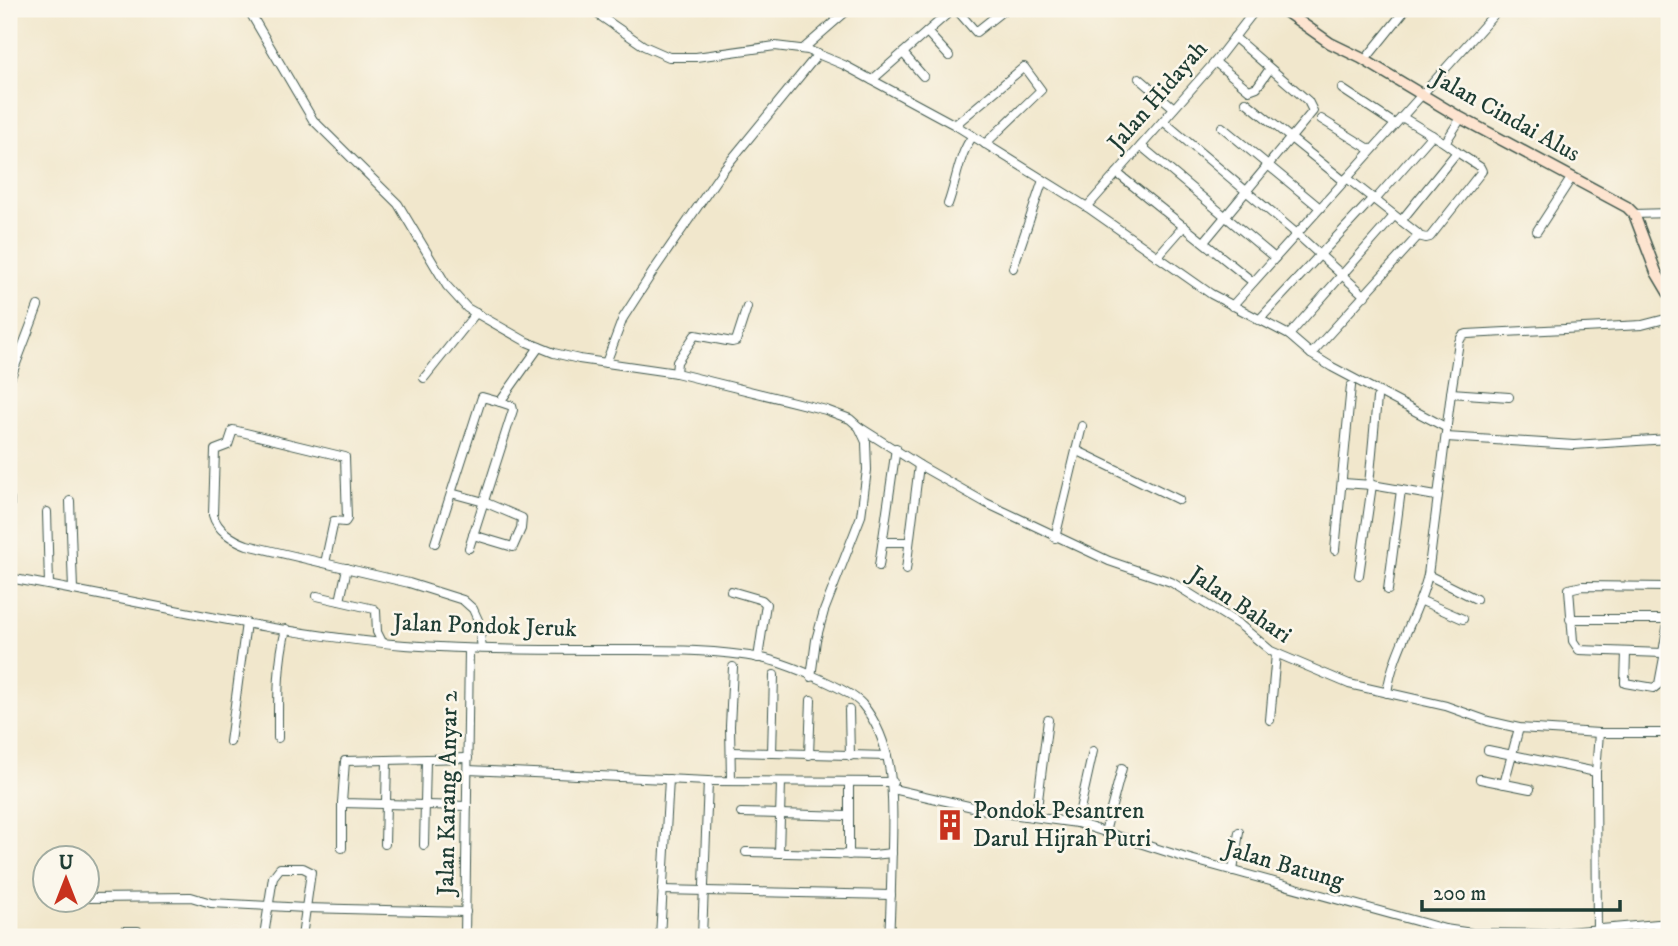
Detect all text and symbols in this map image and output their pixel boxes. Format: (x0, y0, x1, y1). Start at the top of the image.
street label: Jalan Hidayah (1100, 34, 1215, 159)
street label: Jalan Cindai Alus (1425, 62, 1585, 169)
street label: Jalan Bahari (1181, 559, 1297, 650)
street label: Jalan Pondok Jeruk (390, 608, 578, 644)
street label: Jalan Karang Anyar 2 (431, 690, 465, 898)
place label: Pondok Pesantren Darul Hijrah Putri (973, 796, 1151, 854)
building icon: Pondok Pesantren Darul Hijrah Putri (933, 808, 967, 842)
street label: Jalan Batung (1219, 833, 1348, 896)
north arrow (32, 844, 102, 914)
text: U (59, 852, 74, 875)
scale bar (1422, 869, 1620, 913)
text: 200 m (1433, 881, 1486, 907)

